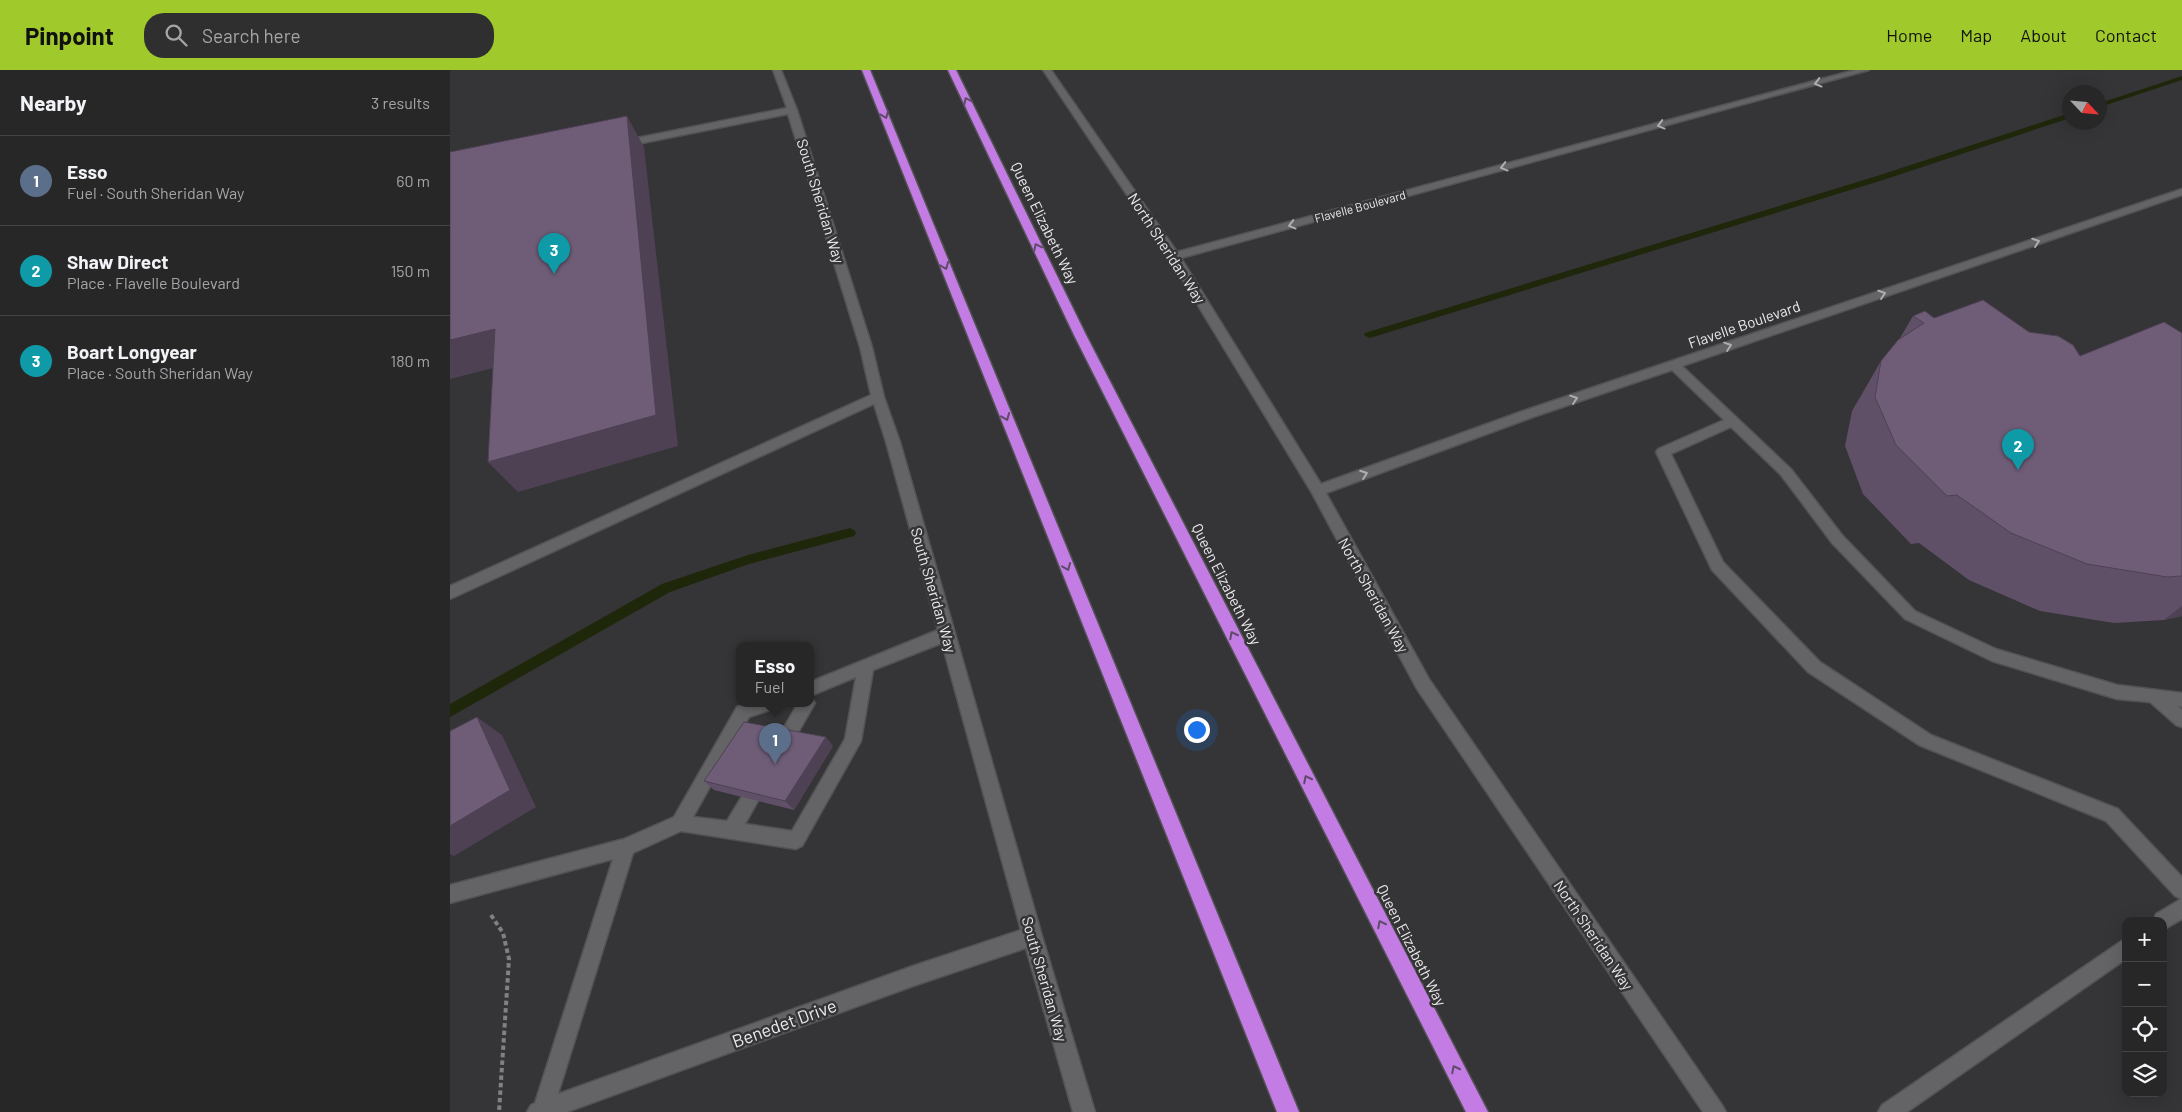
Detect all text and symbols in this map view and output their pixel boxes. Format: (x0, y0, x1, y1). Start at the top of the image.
search box (144, 13, 494, 58)
text: Pinpoint (25, 21, 114, 50)
icon: search (162, 21, 190, 49)
text: Search here (202, 24, 301, 47)
text: Home (1886, 24, 1932, 46)
text: Map (1960, 24, 1992, 46)
text: About (2020, 24, 2067, 46)
text: Contact (2095, 24, 2157, 46)
one-way arrow (1814, 77, 1822, 87)
north arrow (2062, 85, 2107, 130)
text: Nearby (20, 90, 86, 115)
text: 3 results (371, 93, 430, 112)
one-way arrow (962, 97, 973, 106)
one-way arrow (878, 110, 889, 119)
one-way arrow (1657, 119, 1665, 130)
street label: South Sheridan Way (793, 136, 849, 266)
street label: Queen Elizabeth Way (1008, 159, 1082, 287)
text: Esso (67, 160, 108, 183)
one-way arrow (1501, 162, 1509, 172)
text: 1 (33, 171, 39, 190)
text: 60 m (396, 171, 430, 190)
text: Fuel · South Sheridan Way (67, 183, 244, 202)
street label: Flavelle Boulevard (1313, 187, 1407, 225)
street label: North Sheridan Way (1124, 189, 1210, 307)
one-way arrow (1288, 219, 1296, 229)
pin: 3 (538, 233, 570, 274)
one-way arrow (2031, 238, 2040, 248)
one-way arrow (1034, 244, 1044, 253)
text: Shaw Direct (67, 250, 169, 273)
text: 2 (32, 261, 40, 280)
text: 150 m (391, 261, 430, 280)
one-way arrow (939, 261, 950, 270)
text: Place · Flavelle Boulevard (67, 273, 240, 292)
one-way arrow (1877, 290, 1886, 300)
street label: Flavelle Boulevard (1686, 296, 1802, 352)
text: Boart Longyear (67, 340, 197, 363)
one-way arrow (1723, 342, 1732, 352)
text: 3 (32, 351, 40, 370)
text: 180 m (391, 351, 430, 370)
text: Place · South Sheridan Way (67, 363, 253, 382)
one-way arrow (1569, 394, 1578, 404)
one-way arrow (1001, 412, 1011, 420)
pin: 2 (2002, 429, 2034, 470)
one-way arrow (1359, 470, 1367, 480)
street label: Queen Elizabeth Way (1189, 520, 1265, 648)
street label: South Sheridan Way (908, 525, 961, 655)
street label: North Sheridan Way (1335, 534, 1413, 656)
one-way arrow (1061, 562, 1072, 571)
one-way arrow (1229, 631, 1239, 640)
popup (736, 642, 814, 707)
text: Esso (755, 654, 795, 677)
text: Fuel (755, 677, 784, 696)
your location (1184, 717, 1210, 743)
pin: 1 (759, 723, 791, 764)
one-way arrow (1303, 775, 1313, 784)
street label: North Sheridan Way (1551, 877, 1637, 993)
street label: Queen Elizabeth Way (1374, 881, 1450, 1009)
street label: South Sheridan Way (1019, 914, 1072, 1044)
map controls (2122, 917, 2167, 1097)
button: + (2122, 917, 2167, 962)
one-way arrow (1377, 920, 1387, 929)
button: − (2122, 962, 2167, 1007)
street label: Benedet Drive (729, 994, 839, 1052)
button: locate (2122, 1007, 2167, 1052)
button: layers (2122, 1052, 2167, 1097)
one-way arrow (1451, 1065, 1461, 1074)

